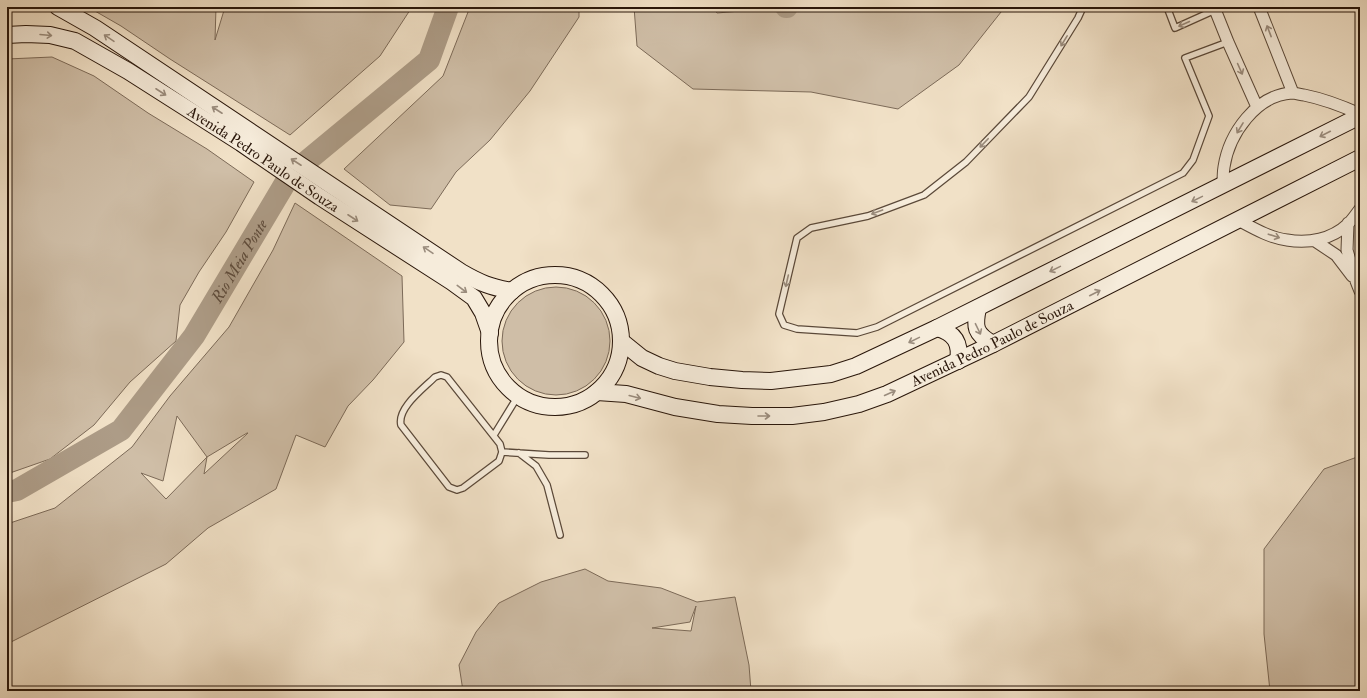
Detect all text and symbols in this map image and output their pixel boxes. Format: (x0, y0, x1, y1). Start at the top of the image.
one-way arrow (1179, 21, 1191, 28)
one-way arrow (1264, 25, 1272, 37)
one-way arrow (39, 32, 52, 39)
one-way arrow (103, 33, 114, 42)
one-way arrow (1060, 35, 1068, 46)
one-way arrow (1237, 62, 1244, 74)
one-way arrow (156, 88, 167, 96)
street label: Avenida Pedro Paulo de Souza (183, 102, 343, 217)
one-way arrow (211, 105, 223, 113)
one-way arrow (1235, 122, 1243, 134)
one-way arrow (1319, 131, 1331, 138)
one-way arrow (980, 138, 989, 148)
one-way arrow (291, 158, 302, 166)
one-way arrow (1191, 196, 1203, 203)
one-way arrow (872, 209, 884, 217)
water label: Rio Meia Ponte (207, 215, 273, 307)
one-way arrow (347, 215, 359, 223)
one-way arrow (1267, 233, 1280, 240)
one-way arrow (422, 246, 433, 254)
one-way arrow (1050, 266, 1062, 273)
one-way arrow (782, 275, 790, 288)
one-way arrow (456, 285, 467, 294)
one-way arrow (1089, 288, 1101, 296)
street label: Avenida Pedro Paulo de Souza (907, 295, 1077, 392)
one-way arrow (975, 323, 982, 335)
one-way arrow (908, 337, 920, 344)
one-way arrow (884, 389, 896, 396)
one-way arrow (629, 393, 642, 401)
one-way arrow (757, 412, 770, 420)

